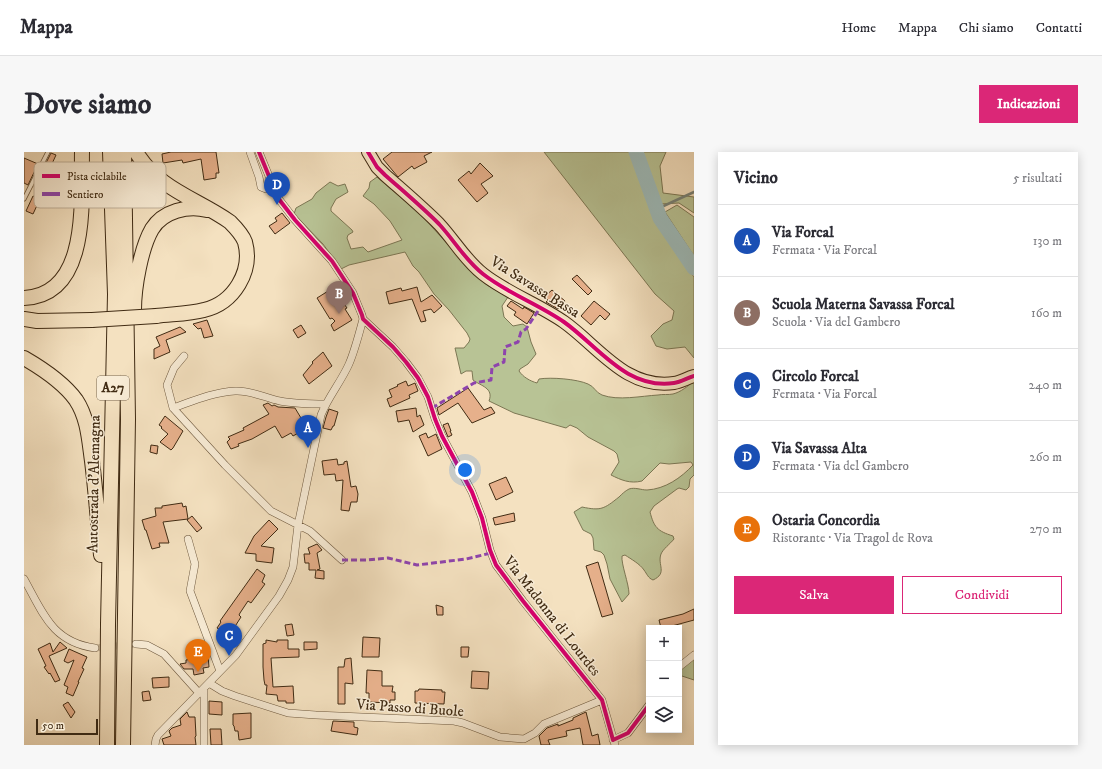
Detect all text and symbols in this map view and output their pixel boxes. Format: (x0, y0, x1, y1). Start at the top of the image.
text: Mappa (20, 16, 73, 39)
text: Home (841, 19, 876, 37)
text: Mappa (898, 19, 937, 37)
text: Chi siamo (959, 19, 1014, 37)
text: Contatti (1036, 19, 1082, 37)
button: Indicazioni (979, 85, 1078, 123)
text: Dove siamo (24, 87, 151, 122)
legend (34, 162, 166, 208)
text: Vicino (734, 167, 778, 189)
text: Pista ciclabile (67, 170, 127, 184)
text: 5 risultati (1013, 170, 1062, 186)
pin: D (264, 172, 290, 205)
text: Sentiero (67, 188, 103, 202)
text: Via Forcal (772, 223, 834, 242)
text: A (743, 233, 751, 249)
text: 130 m (1033, 233, 1062, 249)
text: Fermata · Via Forcal (772, 242, 877, 258)
street label: Via Savassa Bassa (486, 251, 584, 322)
pin: B (326, 281, 352, 314)
text: Scuola Materna Savassa Forcal (772, 295, 955, 314)
text: B (743, 305, 751, 321)
text: 160 m (1031, 305, 1062, 321)
text: Scuola · Via del Gambero (772, 314, 900, 330)
text: Circolo Forcal (772, 367, 859, 386)
road number: A27 (97, 376, 129, 400)
text: C (743, 377, 751, 393)
text: 240 m (1029, 377, 1062, 393)
text: Fermata · Via Forcal (772, 386, 877, 402)
street label: Autostrada d'Alemagna (83, 414, 105, 553)
pin: A (295, 415, 321, 448)
text: Via Savassa Alta (772, 439, 867, 458)
text: D (742, 449, 752, 465)
text: 260 m (1029, 449, 1062, 465)
text: Fermata · Via del Gambero (772, 458, 909, 474)
your location (455, 460, 475, 480)
text: Ostaria Concordia (772, 511, 880, 530)
text: E (742, 521, 752, 537)
text: 270 m (1030, 521, 1062, 537)
text: Ristorante · Via Tragol de Rova (772, 530, 933, 546)
street label: Via Madonna di Lourdes (499, 551, 605, 680)
button: Salva (734, 576, 894, 614)
button: Condividi (902, 576, 1062, 614)
pin: C (216, 623, 242, 656)
map controls (646, 625, 682, 733)
button: + (646, 625, 682, 661)
pin: E (185, 639, 211, 672)
button: − (646, 661, 682, 697)
street label: Via Passo di Buole (355, 695, 464, 721)
button: layers (646, 697, 682, 733)
scale bar (36, 717, 98, 736)
text: 50 m (42, 719, 64, 733)

